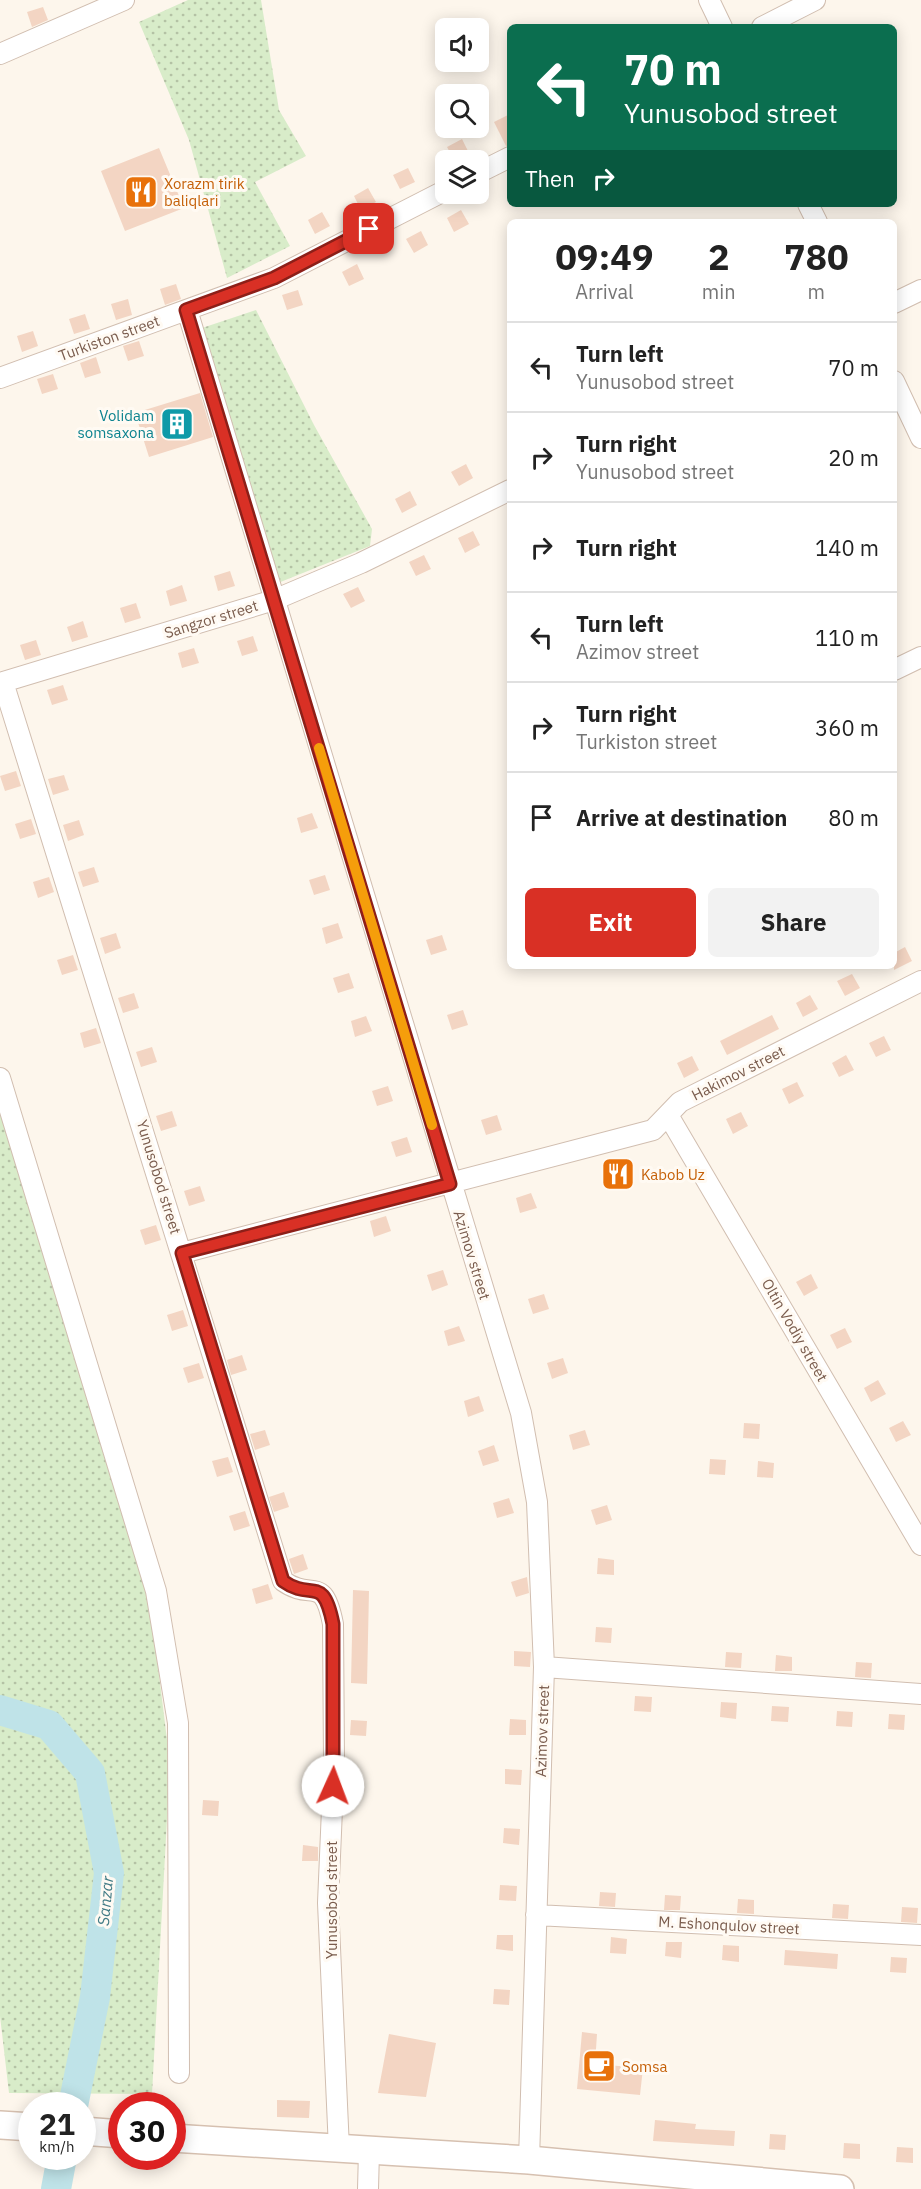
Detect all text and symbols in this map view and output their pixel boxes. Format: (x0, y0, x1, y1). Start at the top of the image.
map controls (435, 18, 489, 204)
button: sound (435, 18, 489, 72)
text: 70 m (624, 42, 722, 97)
icon: left (525, 48, 603, 126)
button: search (435, 84, 489, 138)
text: Yunusobod street (624, 95, 838, 130)
button: layers (435, 150, 489, 204)
icon: right (587, 162, 620, 195)
text: Then (525, 164, 575, 193)
restaurant icon: Xorazm tirik baliqlari (123, 174, 159, 210)
place label: Xorazm tirik baliqlari (164, 174, 245, 210)
pin (343, 203, 394, 254)
icon: arrive (352, 212, 385, 245)
text: 09:49 (555, 233, 654, 280)
text: 2 (708, 233, 730, 280)
text: 780 (784, 233, 849, 280)
text: Arrival (575, 278, 634, 305)
text: min (702, 278, 736, 305)
text: m (808, 278, 825, 305)
street label: Turkiston street (56, 311, 162, 365)
text: Turn left (576, 339, 664, 368)
icon: left (525, 351, 558, 384)
text: 70 m (828, 353, 879, 382)
text: Yunusobod street (576, 368, 734, 395)
place label: Volidam somsaxona (78, 406, 154, 442)
building icon: Volidam somsaxona (159, 406, 195, 442)
text: Turn right (576, 429, 677, 458)
icon: right (525, 441, 558, 474)
text: 20 m (828, 443, 879, 472)
text: Yunusobod street (576, 458, 734, 485)
icon: right (525, 531, 558, 564)
text: Turn right (576, 533, 677, 562)
text: 140 m (815, 533, 879, 562)
street label: Sangzor street (162, 596, 260, 642)
text: Turn left (576, 609, 664, 638)
icon: left (525, 621, 558, 654)
text: 110 m (815, 623, 879, 652)
text: Azimov street (576, 638, 699, 665)
text: Turn right (576, 699, 677, 728)
icon: right (525, 711, 558, 744)
text: 360 m (815, 713, 879, 742)
text: Turkiston street (576, 728, 717, 755)
icon: arrive (525, 801, 558, 834)
text: Arrive at destination (576, 803, 787, 832)
text: 80 m (828, 803, 879, 832)
button: Exit (525, 888, 696, 957)
button: Share (708, 888, 879, 957)
street label: Hakimov street (688, 1041, 788, 1105)
street label: Yunusobod street (133, 1117, 185, 1237)
restaurant icon: Kabob Uz (600, 1156, 636, 1192)
place label: Kabob Uz (641, 1165, 705, 1184)
street label: Azimov street (449, 1208, 495, 1302)
street label: Oltin Vodiy street (758, 1275, 832, 1385)
street label: Azimov street (531, 1684, 553, 1778)
position arrow (301, 1754, 365, 1818)
street label: Yunusobod street (322, 1841, 341, 1959)
water label: Sanzar (93, 1874, 117, 1927)
street label: M. Eshonqulov street (658, 1912, 800, 1938)
cafe icon: Somsa (581, 2048, 617, 2084)
place label: Somsa (622, 2057, 668, 2076)
speed limit sign: 30 (108, 2092, 186, 2170)
text: 21 (39, 2104, 75, 2143)
text: km/h (39, 2137, 75, 2156)

